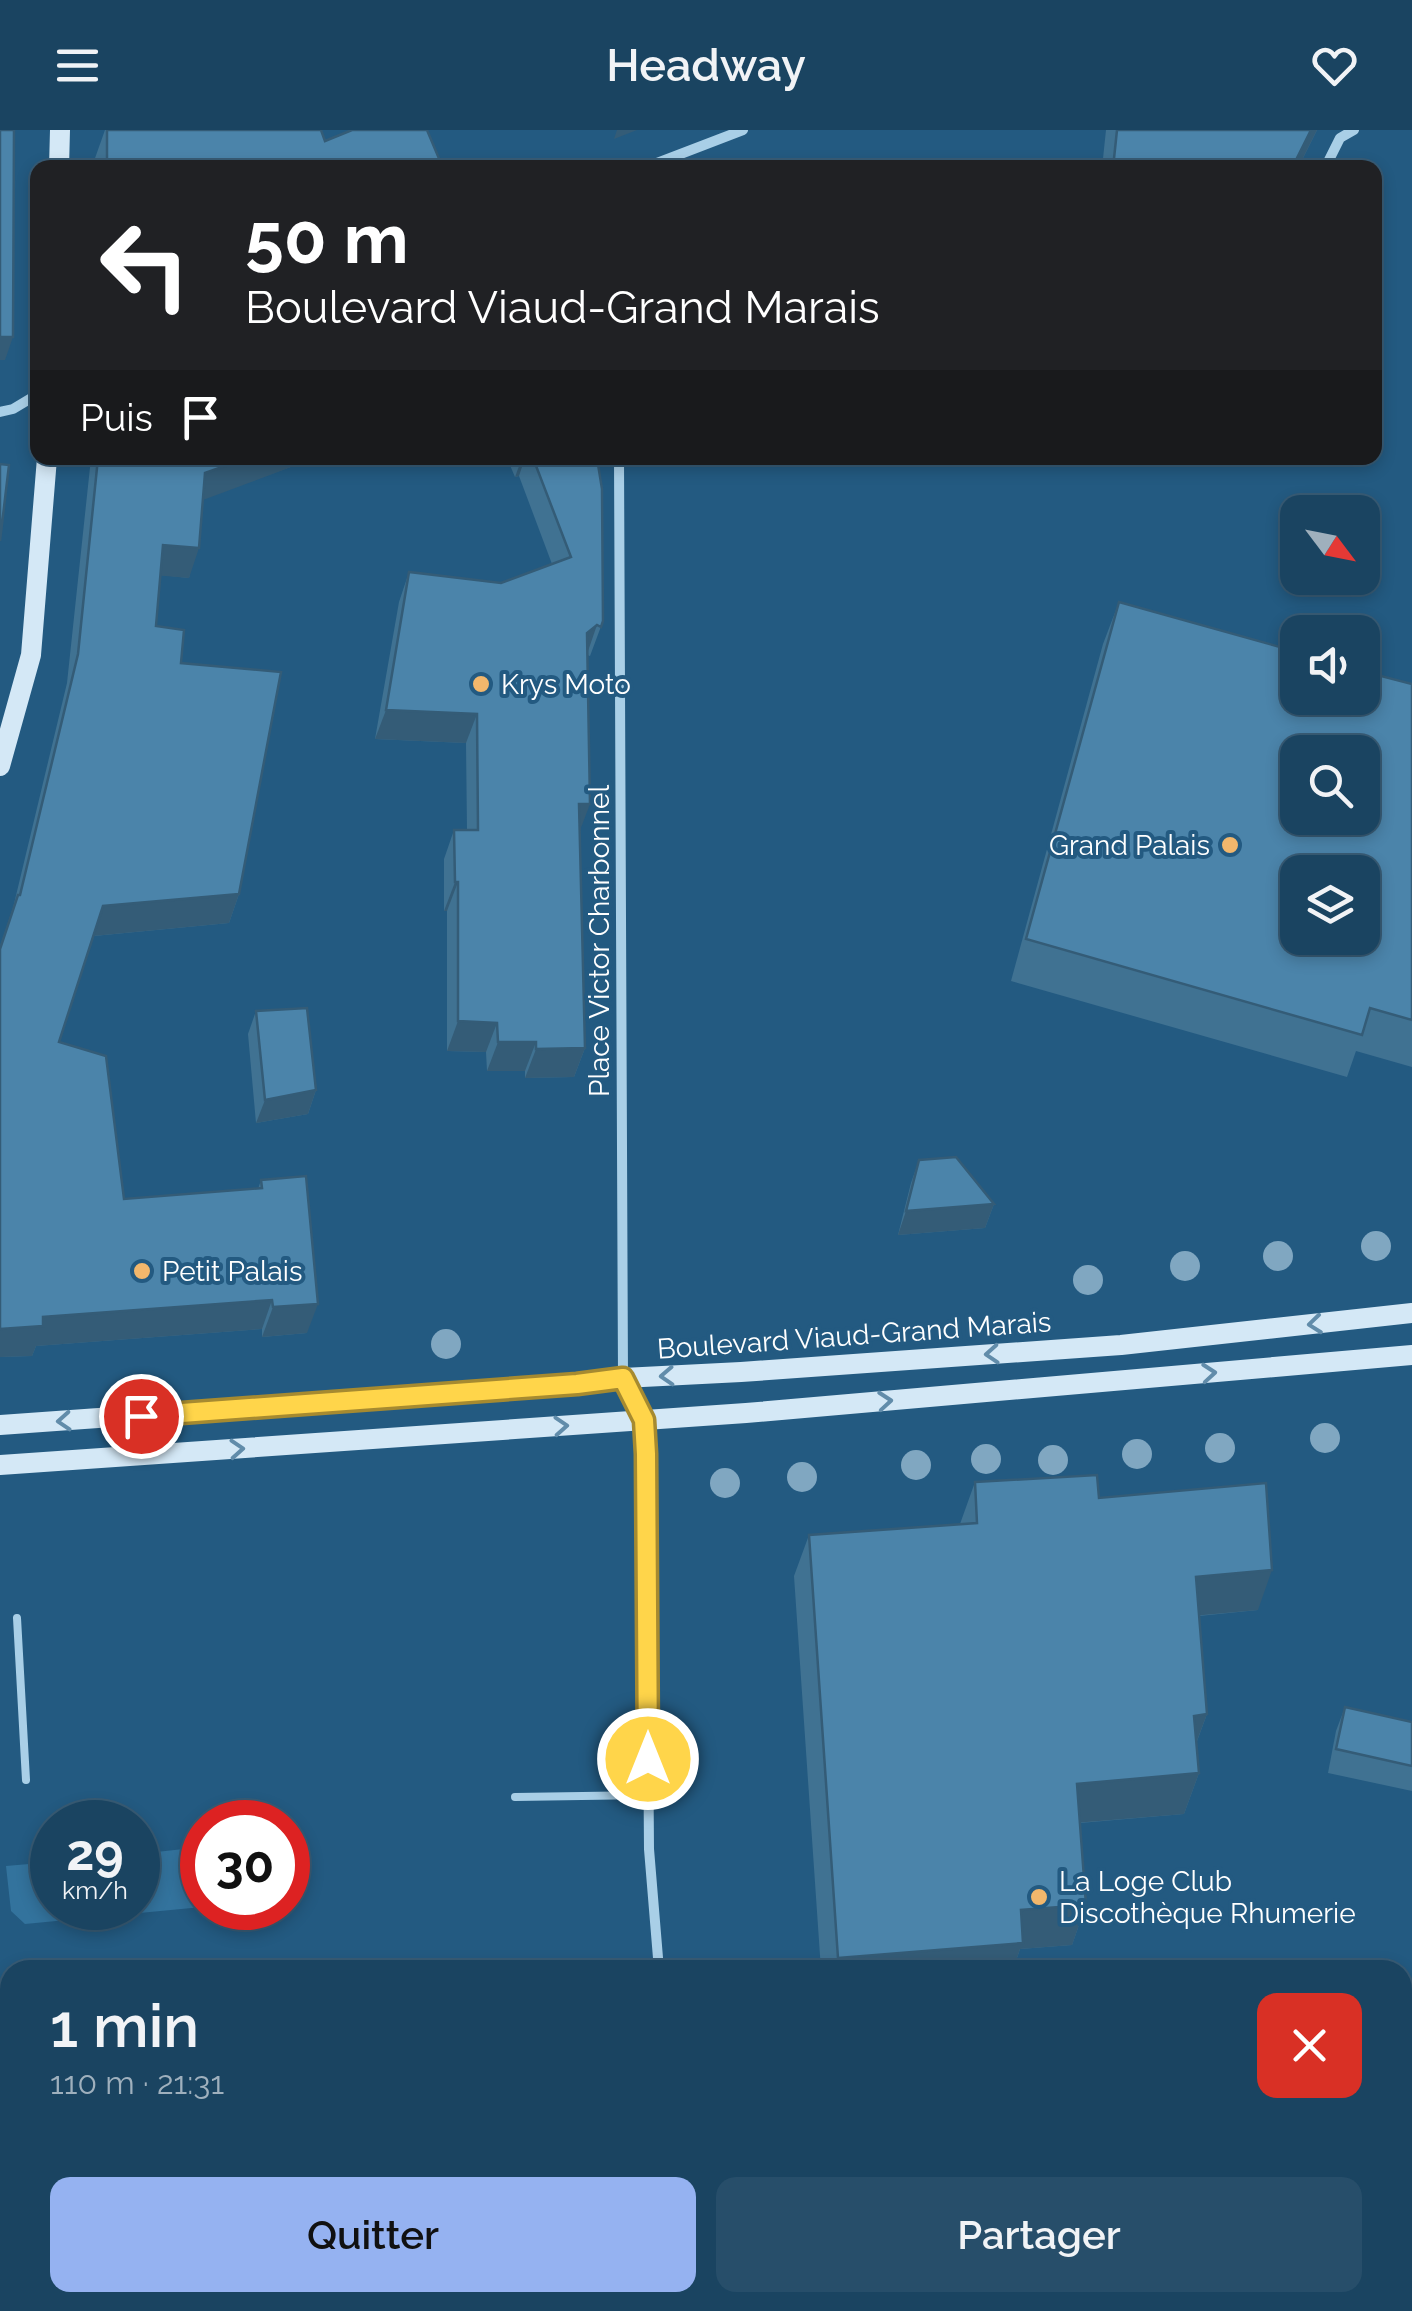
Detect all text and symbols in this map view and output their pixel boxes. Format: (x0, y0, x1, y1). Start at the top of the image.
icon: menu (50, 38, 105, 93)
icon: heart (1307, 38, 1362, 93)
text: Headway (606, 39, 806, 92)
text: 50 m (245, 197, 409, 279)
icon: left (80, 200, 210, 330)
text: Boulevard Viaud-Grand Marais (245, 281, 880, 334)
icon: arrive (173, 390, 228, 445)
text: Puis (80, 395, 153, 440)
north arrow (1280, 495, 1380, 595)
map controls (1280, 495, 1380, 955)
button: sound (1280, 615, 1380, 715)
place label: Krys Moto (501, 668, 631, 701)
marker: Krys Moto (470, 673, 492, 695)
button: search (1280, 735, 1380, 835)
street label: Place Victor Charbonnel (583, 785, 616, 1097)
place label: Grand Palais (1049, 829, 1210, 862)
marker: Grand Palais (1219, 834, 1241, 856)
button: layers (1280, 855, 1380, 955)
place label: Petit Palais (162, 1255, 302, 1288)
marker: Petit Palais (131, 1260, 153, 1282)
street label: Boulevard Viaud-Grand Marais (656, 1305, 1052, 1366)
one-way arrow (1307, 1313, 1323, 1334)
one-way arrow (983, 1343, 999, 1364)
one-way arrow (1201, 1363, 1217, 1384)
one-way arrow (659, 1365, 675, 1386)
pin (99, 1374, 184, 1459)
icon: arrive (114, 1389, 169, 1444)
one-way arrow (878, 1391, 894, 1413)
one-way arrow (56, 1410, 72, 1431)
one-way arrow (554, 1416, 570, 1437)
one-way arrow (229, 1438, 245, 1460)
position arrow (596, 1707, 700, 1811)
speed limit sign: 30 (180, 1800, 310, 1930)
text: 29 (66, 1823, 124, 1882)
place label: La Loge Club Discothèque Rhumerie (1059, 1865, 1356, 1930)
text: km/h (62, 1875, 128, 1905)
marker: La Loge Club Discothèque Rhumerie (1028, 1886, 1050, 1908)
text: 1 min (50, 1991, 199, 2061)
button: close (1257, 1993, 1362, 2098)
text: 110 m · 21:31 (50, 2064, 224, 2101)
button: Quitter (50, 2177, 696, 2292)
button: Partager (716, 2177, 1362, 2292)

